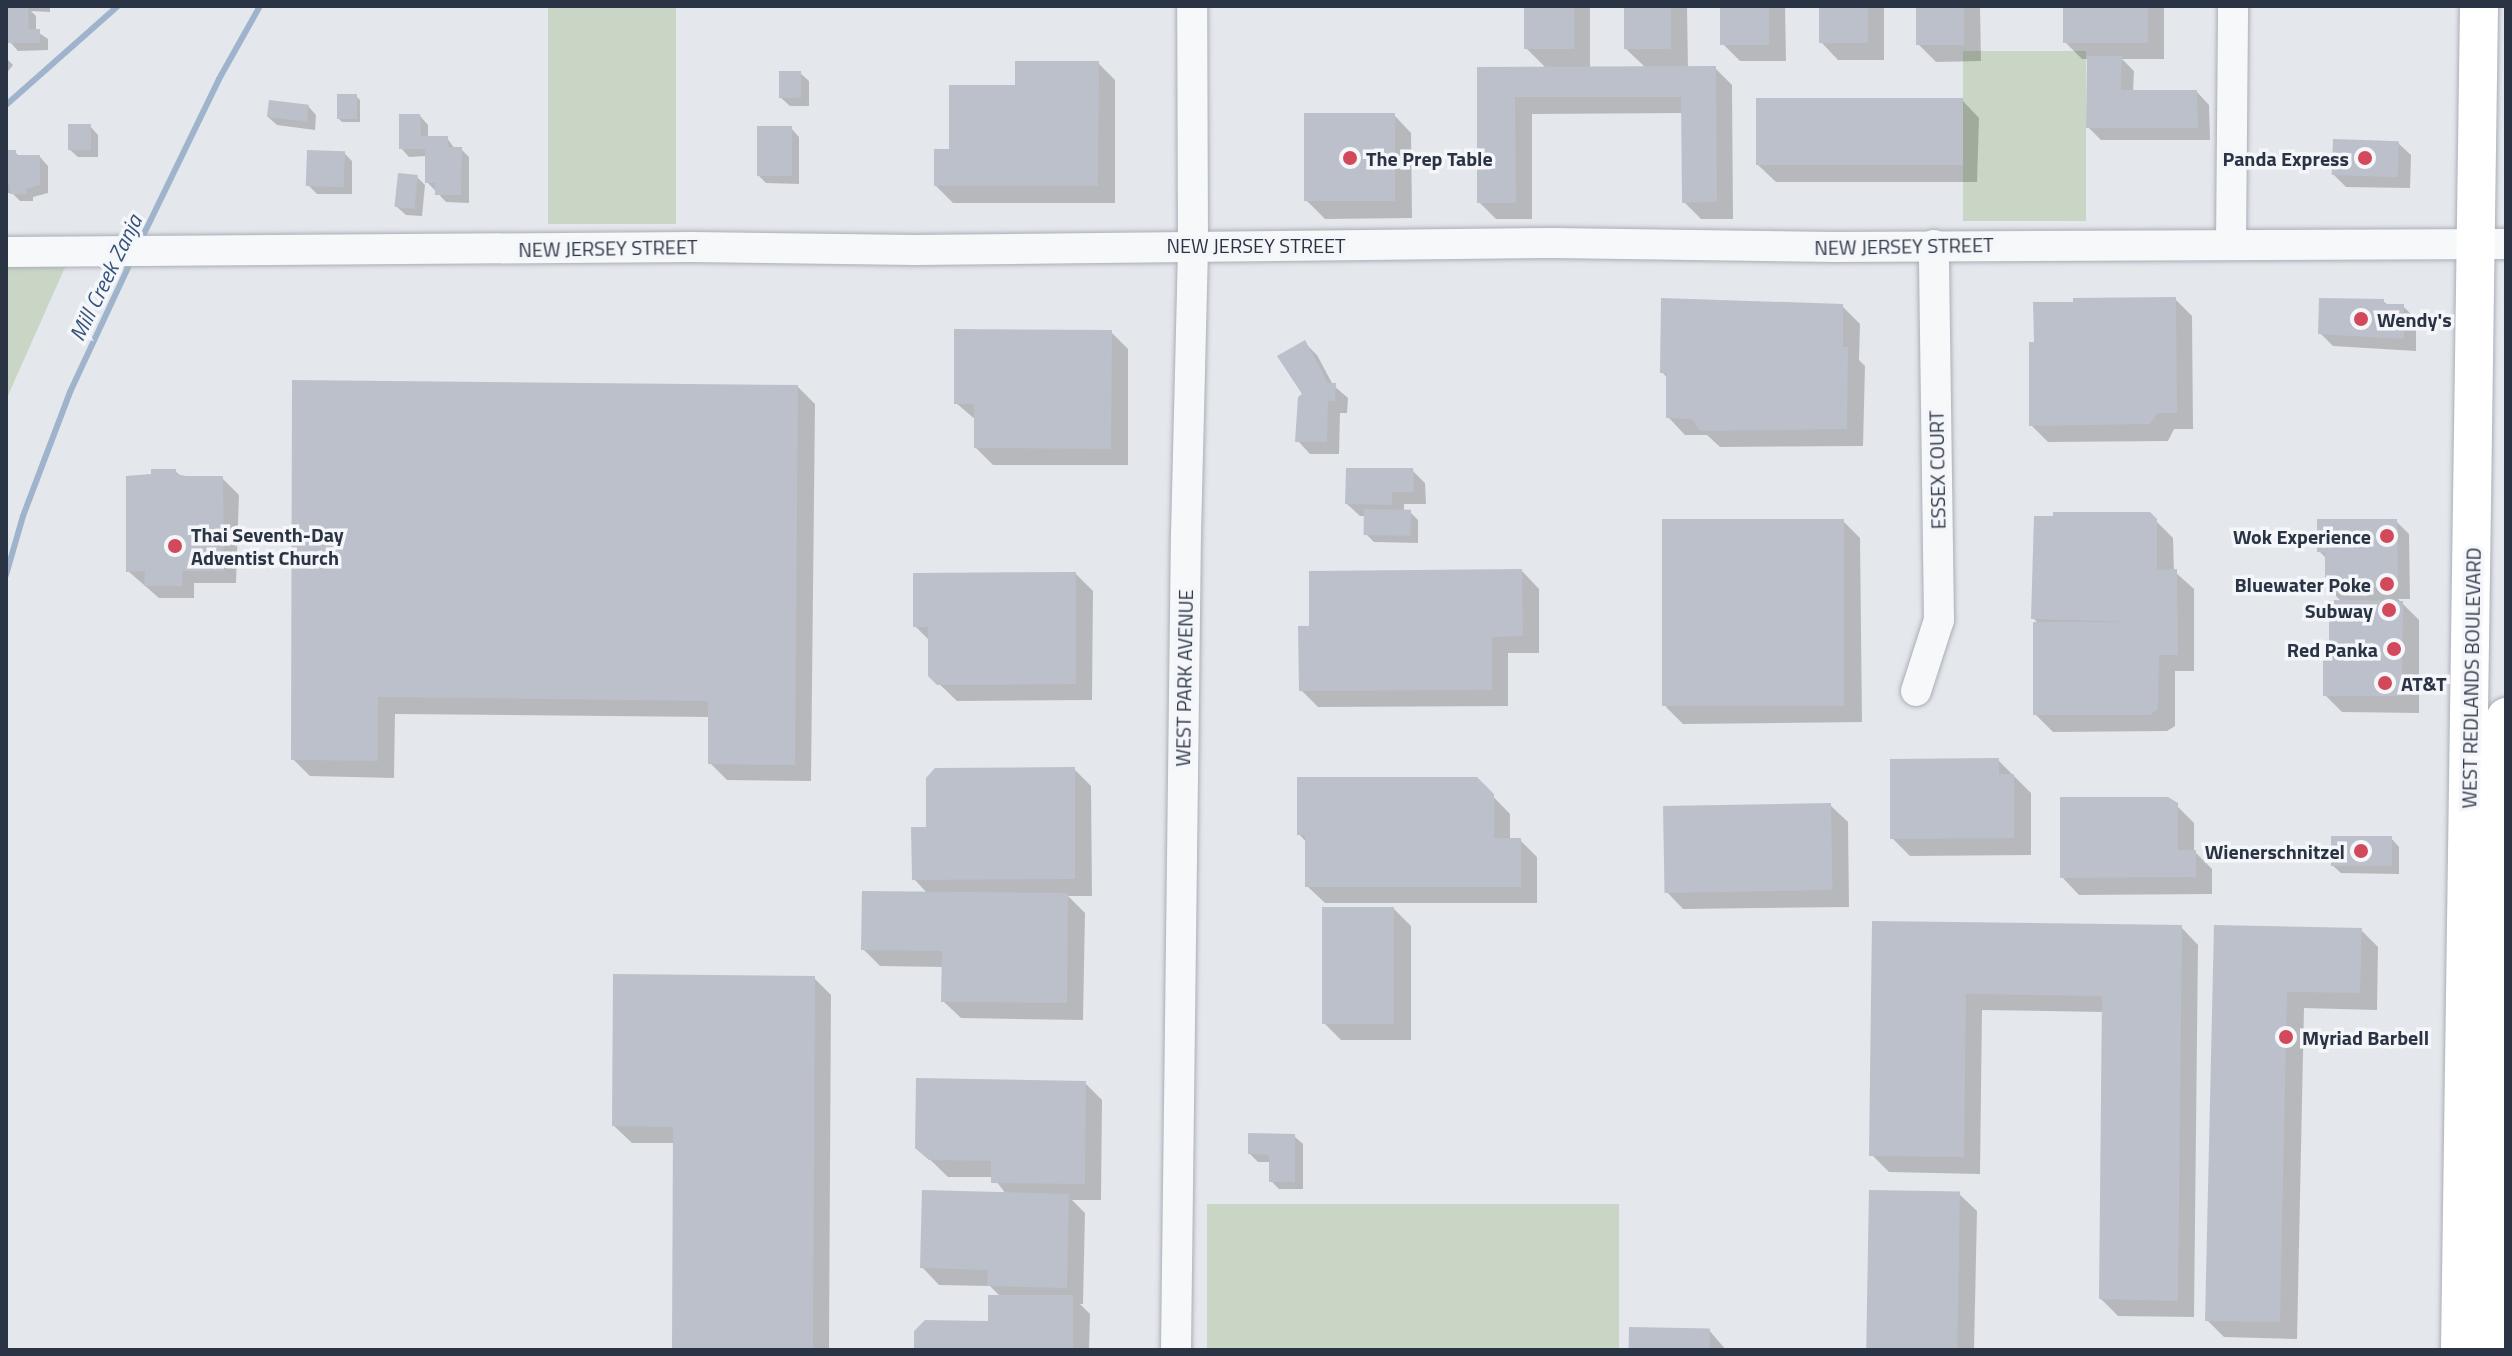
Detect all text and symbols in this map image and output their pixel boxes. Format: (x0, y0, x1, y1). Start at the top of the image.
place label: The Prep Table (1366, 146, 1493, 170)
place label: Panda Express (2222, 146, 2349, 170)
marker: The Prep Table (1341, 149, 1359, 167)
marker: Panda Express (2356, 149, 2374, 167)
water label: Mill Creek Zanja (64, 211, 148, 345)
street label: NEW JERSEY STREET (1814, 232, 1994, 260)
street label: NEW JERSEY STREET (1166, 233, 1346, 257)
street label: NEW JERSEY STREET (518, 234, 698, 262)
place label: Wendy's (2377, 307, 2452, 331)
marker: Wendy's (2352, 310, 2370, 328)
street label: ESSEX COURT (1924, 410, 1950, 530)
place label: Thai Seventh-Day Adventist Church (191, 522, 344, 569)
place label: Wok Experience (2233, 524, 2371, 548)
marker: Wok Experience (2378, 527, 2396, 545)
marker: Thai Seventh-Day Adventist Church (166, 537, 184, 555)
street label: WEST REDLANDS BOULEVARD (2457, 547, 2485, 809)
place label: Bluewater Poke (2234, 572, 2371, 596)
marker: Bluewater Poke (2378, 575, 2396, 593)
street label: WEST PARK AVENUE (1170, 589, 1198, 767)
place label: Subway (2305, 598, 2373, 622)
marker: Subway (2380, 601, 2398, 619)
place label: Red Panka (2287, 637, 2378, 661)
marker: Red Panka (2385, 640, 2403, 658)
place label: AT&T (2401, 671, 2446, 695)
marker: AT&T (2376, 674, 2394, 692)
place label: Wienerschnitzel (2205, 839, 2345, 863)
marker: Wienerschnitzel (2352, 842, 2370, 860)
place label: Myriad Barbell (2302, 1025, 2429, 1049)
marker: Myriad Barbell (2277, 1028, 2295, 1046)

